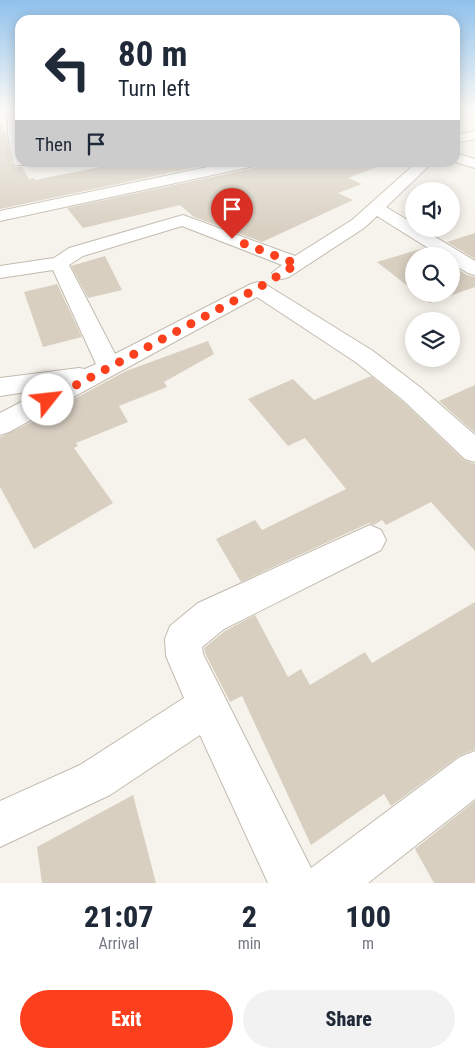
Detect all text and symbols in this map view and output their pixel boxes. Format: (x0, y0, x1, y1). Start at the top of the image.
text: 80 m (118, 34, 187, 75)
icon: left (35, 35, 100, 100)
text: Turn left (118, 76, 190, 101)
icon: arrive (82, 130, 110, 158)
text: Then (35, 133, 72, 156)
map controls (405, 182, 460, 367)
button: sound (405, 182, 460, 237)
pin (211, 188, 253, 239)
icon: arrive (218, 195, 246, 223)
button: search (405, 247, 460, 302)
button: layers (405, 312, 460, 367)
position arrow (21, 373, 73, 425)
text: 21:07 (84, 899, 154, 934)
text: 2 (242, 899, 257, 934)
text: 100 (345, 899, 391, 934)
text: Arrival (98, 934, 139, 953)
text: min (238, 934, 261, 953)
text: m (362, 934, 374, 953)
button: Exit (20, 990, 233, 1048)
button: Share (243, 990, 455, 1048)

